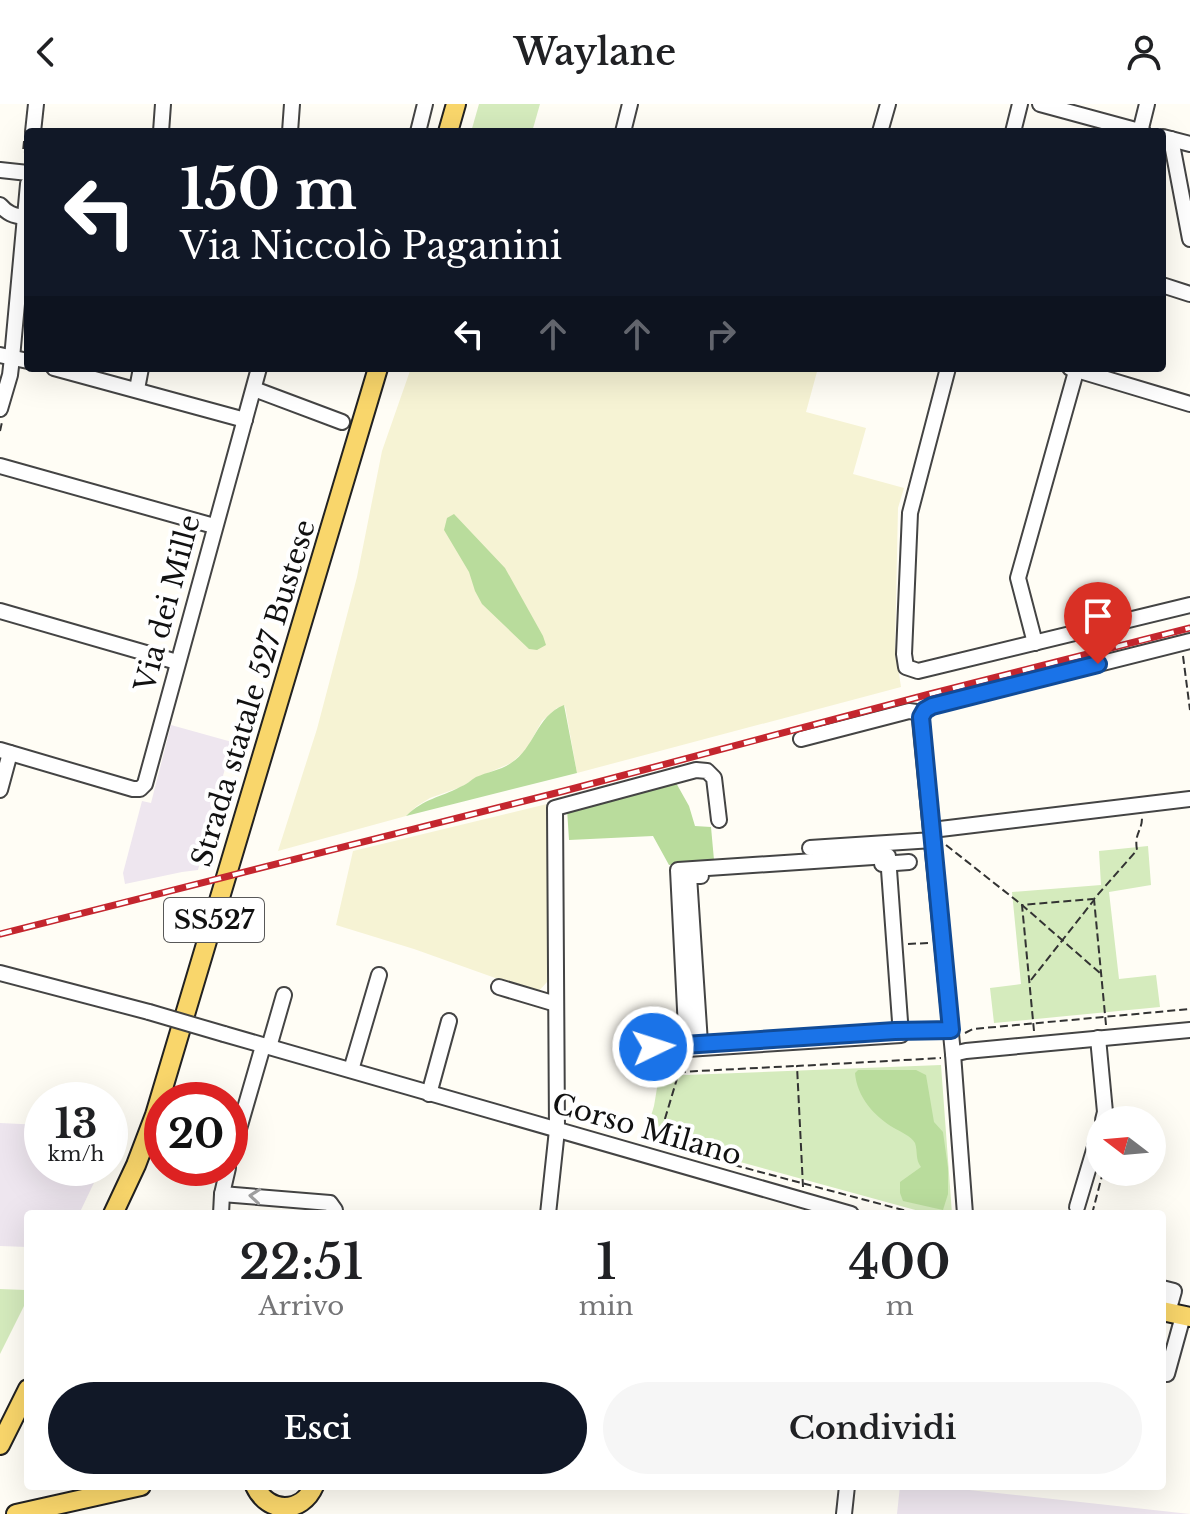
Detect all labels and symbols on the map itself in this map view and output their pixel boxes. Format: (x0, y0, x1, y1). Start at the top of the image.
street label: Via dei Mille (127, 511, 208, 696)
street label: Strada statale 527 Bustese (184, 515, 323, 871)
pin (1064, 582, 1132, 664)
road number: SS527 (164, 898, 264, 942)
position arrow (611, 1005, 695, 1089)
speed limit sign: 20 (144, 1082, 248, 1186)
street label: Corso Milano (548, 1086, 746, 1173)
north arrow (1086, 1106, 1166, 1186)
one-way arrow (248, 1188, 261, 1205)

